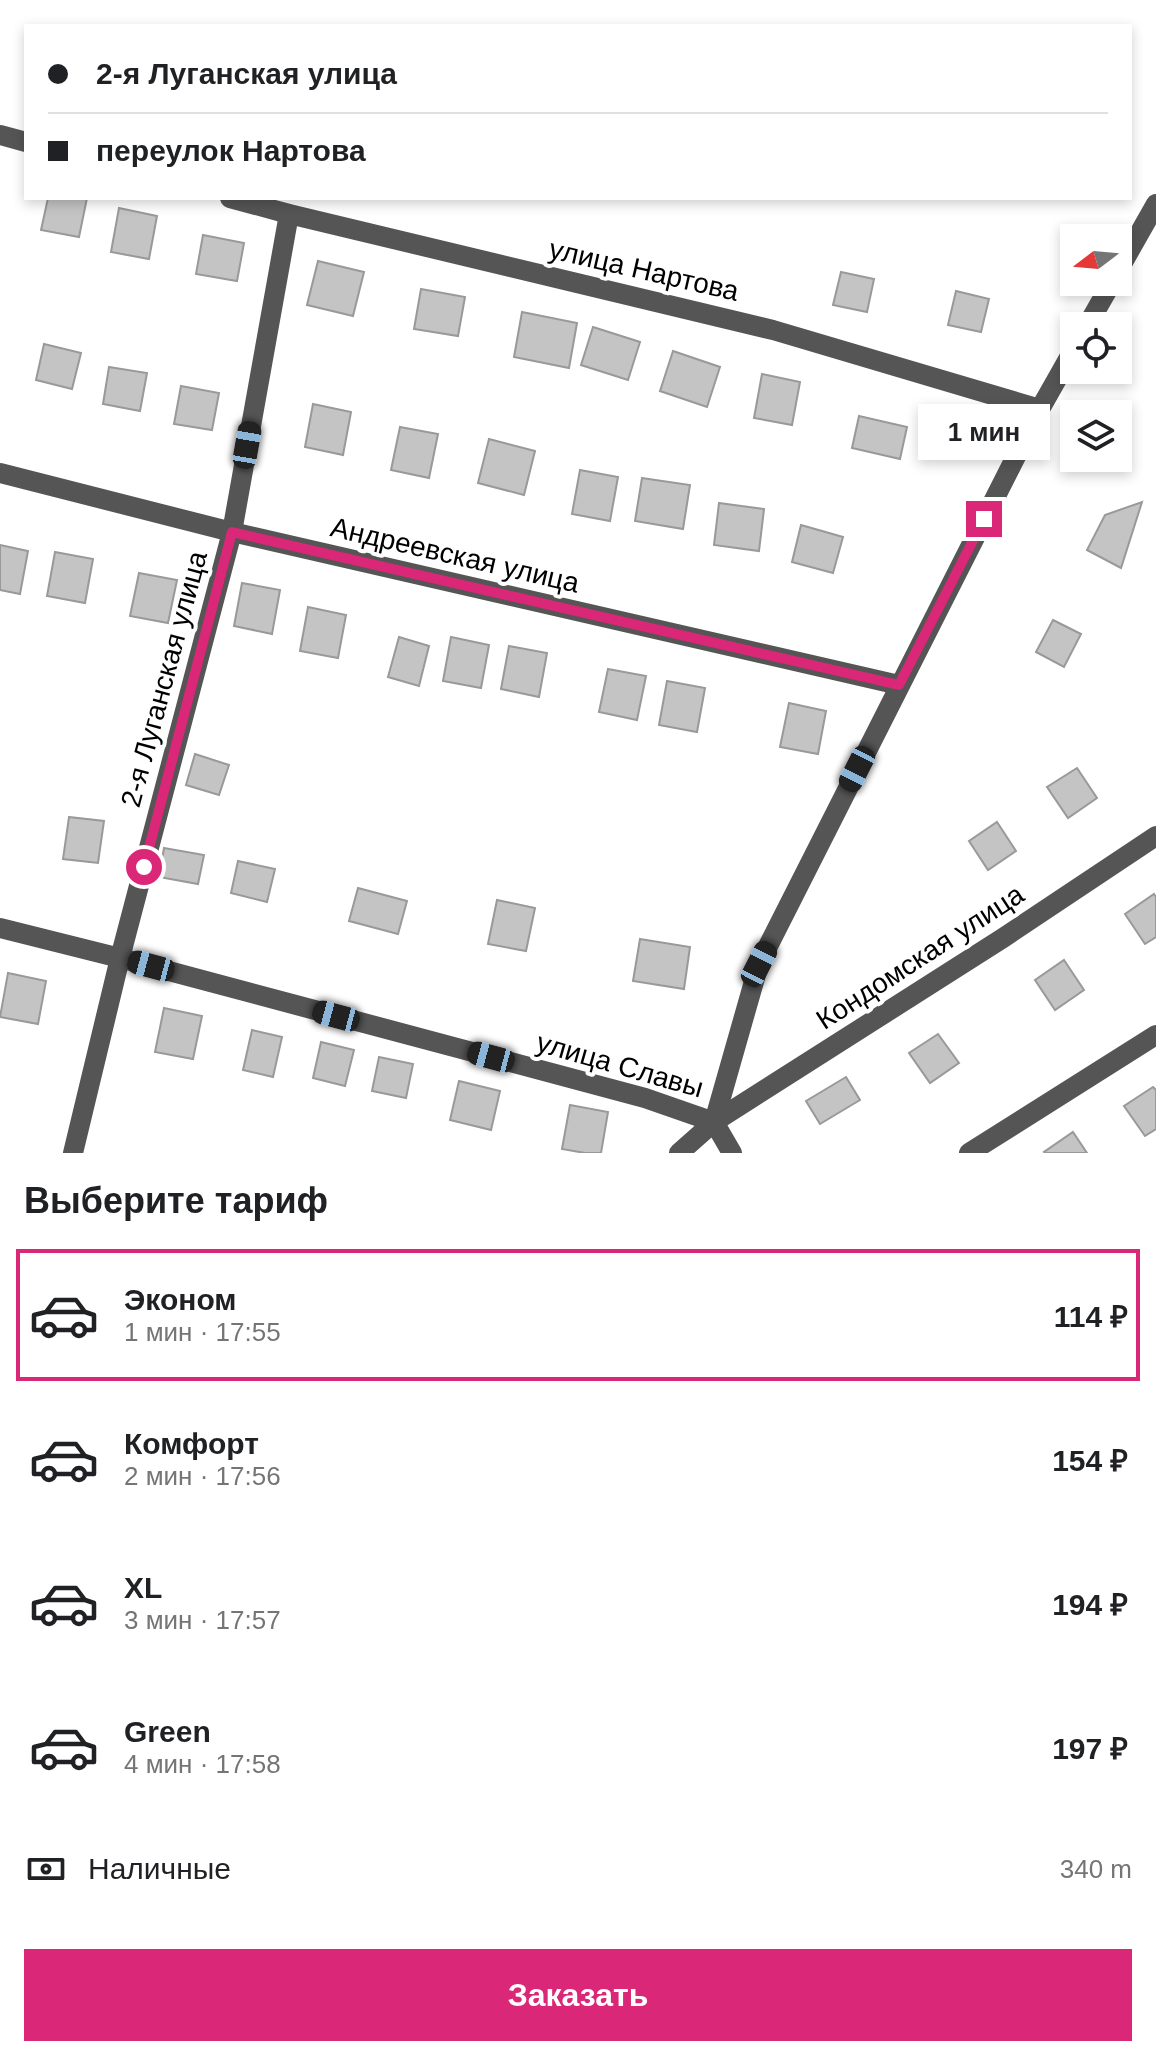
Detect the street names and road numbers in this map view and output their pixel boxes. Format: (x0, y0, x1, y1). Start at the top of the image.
street label: улица Нартова (546, 233, 742, 307)
street label: Андреевская улица (328, 511, 583, 599)
street label: 2-я Луганская улица (115, 547, 213, 810)
street label: Кондомская улица (811, 878, 1030, 1036)
street label: улица Славы (533, 1026, 707, 1104)

